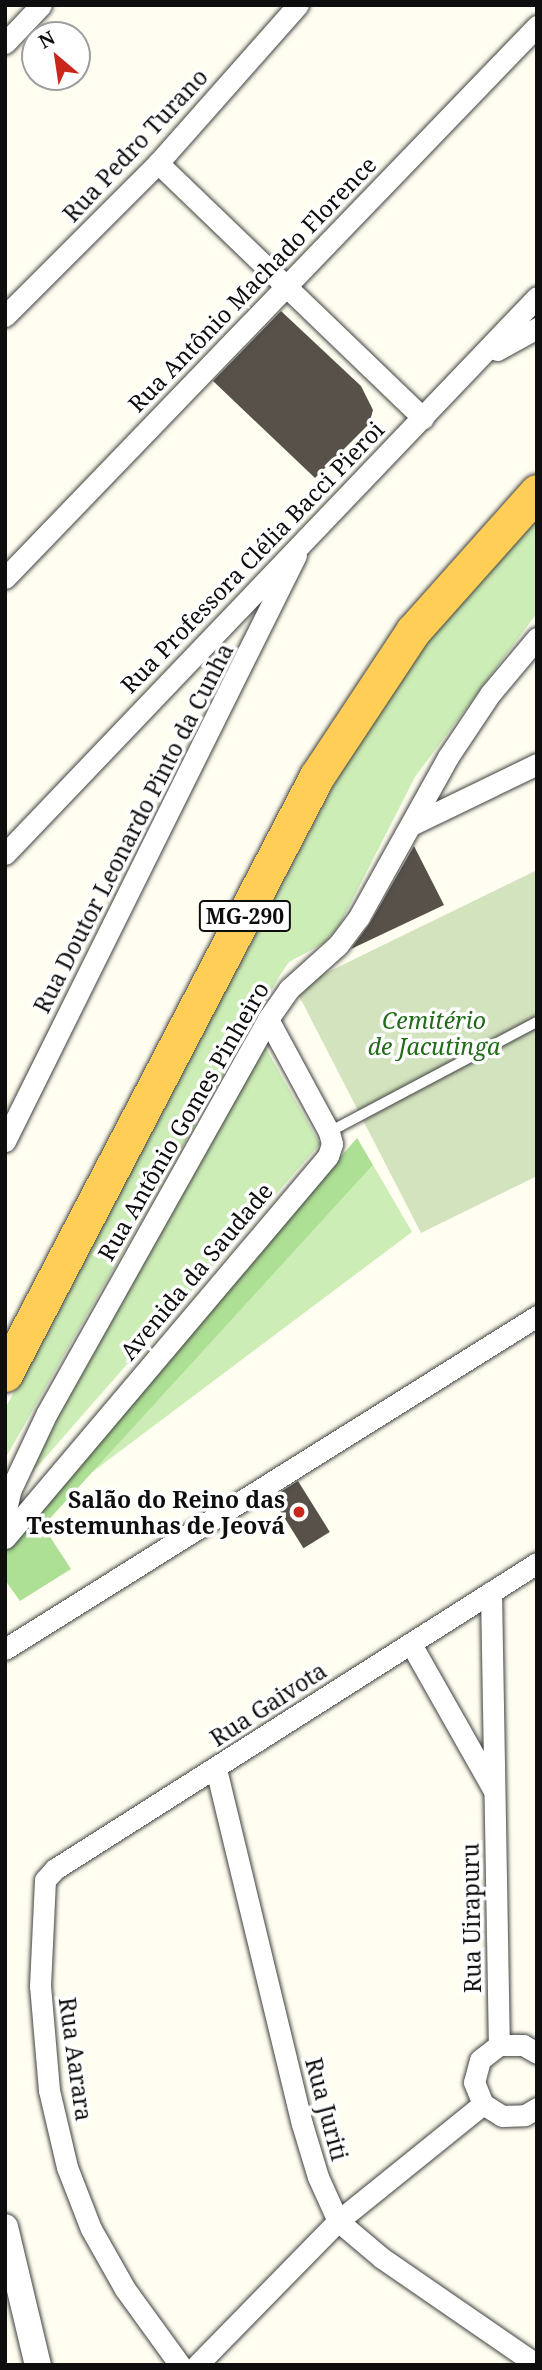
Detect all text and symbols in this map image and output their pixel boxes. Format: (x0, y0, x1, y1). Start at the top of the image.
north arrow (21, 21, 91, 91)
text: N (34, 24, 60, 54)
street label: Rua Pedro Turano (57, 63, 213, 227)
street label: Rua Antônio Machado Florence (122, 150, 382, 418)
street label: Rua Professora Clélia Bacci Pieroi (115, 416, 389, 698)
street label: Rua Doutor Leonardo Pinto da Cunha (27, 639, 239, 1017)
road number: MG-290 (198, 898, 292, 934)
street label: Rua Antônio Gomes Pinheiro (92, 977, 274, 1265)
park label: Cemitério de Jacutinga (368, 1006, 500, 1060)
street label: Avenida da Saudade (114, 1177, 278, 1365)
place label: Salão do Reino das Testemunhas de Jeová (26, 1485, 285, 1539)
marker: Salão do Reino das Testemunhas de Jeová (291, 1504, 307, 1520)
street label: Rua Gaivota (205, 1656, 331, 1752)
street label: Rua Uirapuru (456, 1843, 486, 1993)
street label: Rua Aarara (54, 1995, 98, 2123)
street label: Rua Juriti (300, 2055, 354, 2163)

